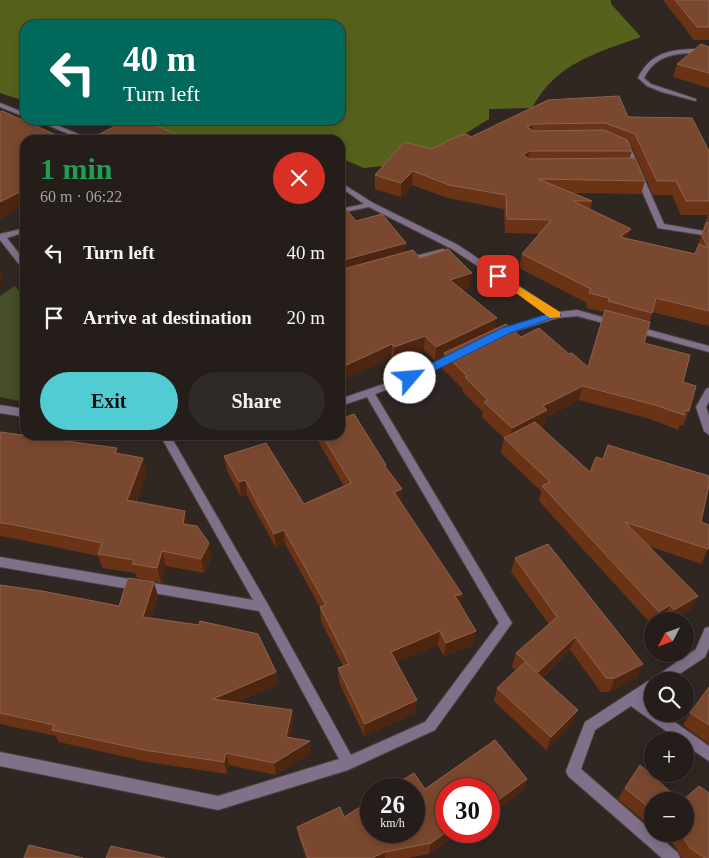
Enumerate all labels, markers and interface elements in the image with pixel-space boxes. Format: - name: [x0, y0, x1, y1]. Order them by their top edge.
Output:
- icon: left: [40, 40, 105, 105]
- text: 40 m: [123, 40, 196, 79]
- text: Turn left: [123, 81, 200, 106]
- text: 1 min: [40, 152, 113, 185]
- button: close: [273, 152, 325, 204]
- text: 60 m · 06:22: [40, 188, 122, 205]
- icon: left: [40, 239, 68, 267]
- text: Turn left: [83, 242, 155, 263]
- text: 40 m: [286, 242, 325, 263]
- pin: [477, 255, 519, 297]
- icon: arrive: [484, 262, 512, 290]
- icon: arrive: [40, 304, 68, 332]
- text: Arrive at destination: [83, 307, 252, 328]
- text: 20 m: [286, 307, 325, 328]
- position arrow: [383, 351, 435, 403]
- button: Exit: [40, 372, 178, 430]
- button: Share: [188, 372, 325, 430]
- north arrow: [644, 612, 694, 662]
- map controls: [644, 612, 694, 842]
- button: search: [644, 672, 694, 722]
- button: +: [644, 732, 694, 782]
- speed limit sign: 30: [435, 778, 500, 843]
- text: 26: [380, 791, 405, 818]
- button: −: [644, 792, 694, 842]
- text: km/h: [380, 816, 405, 830]

